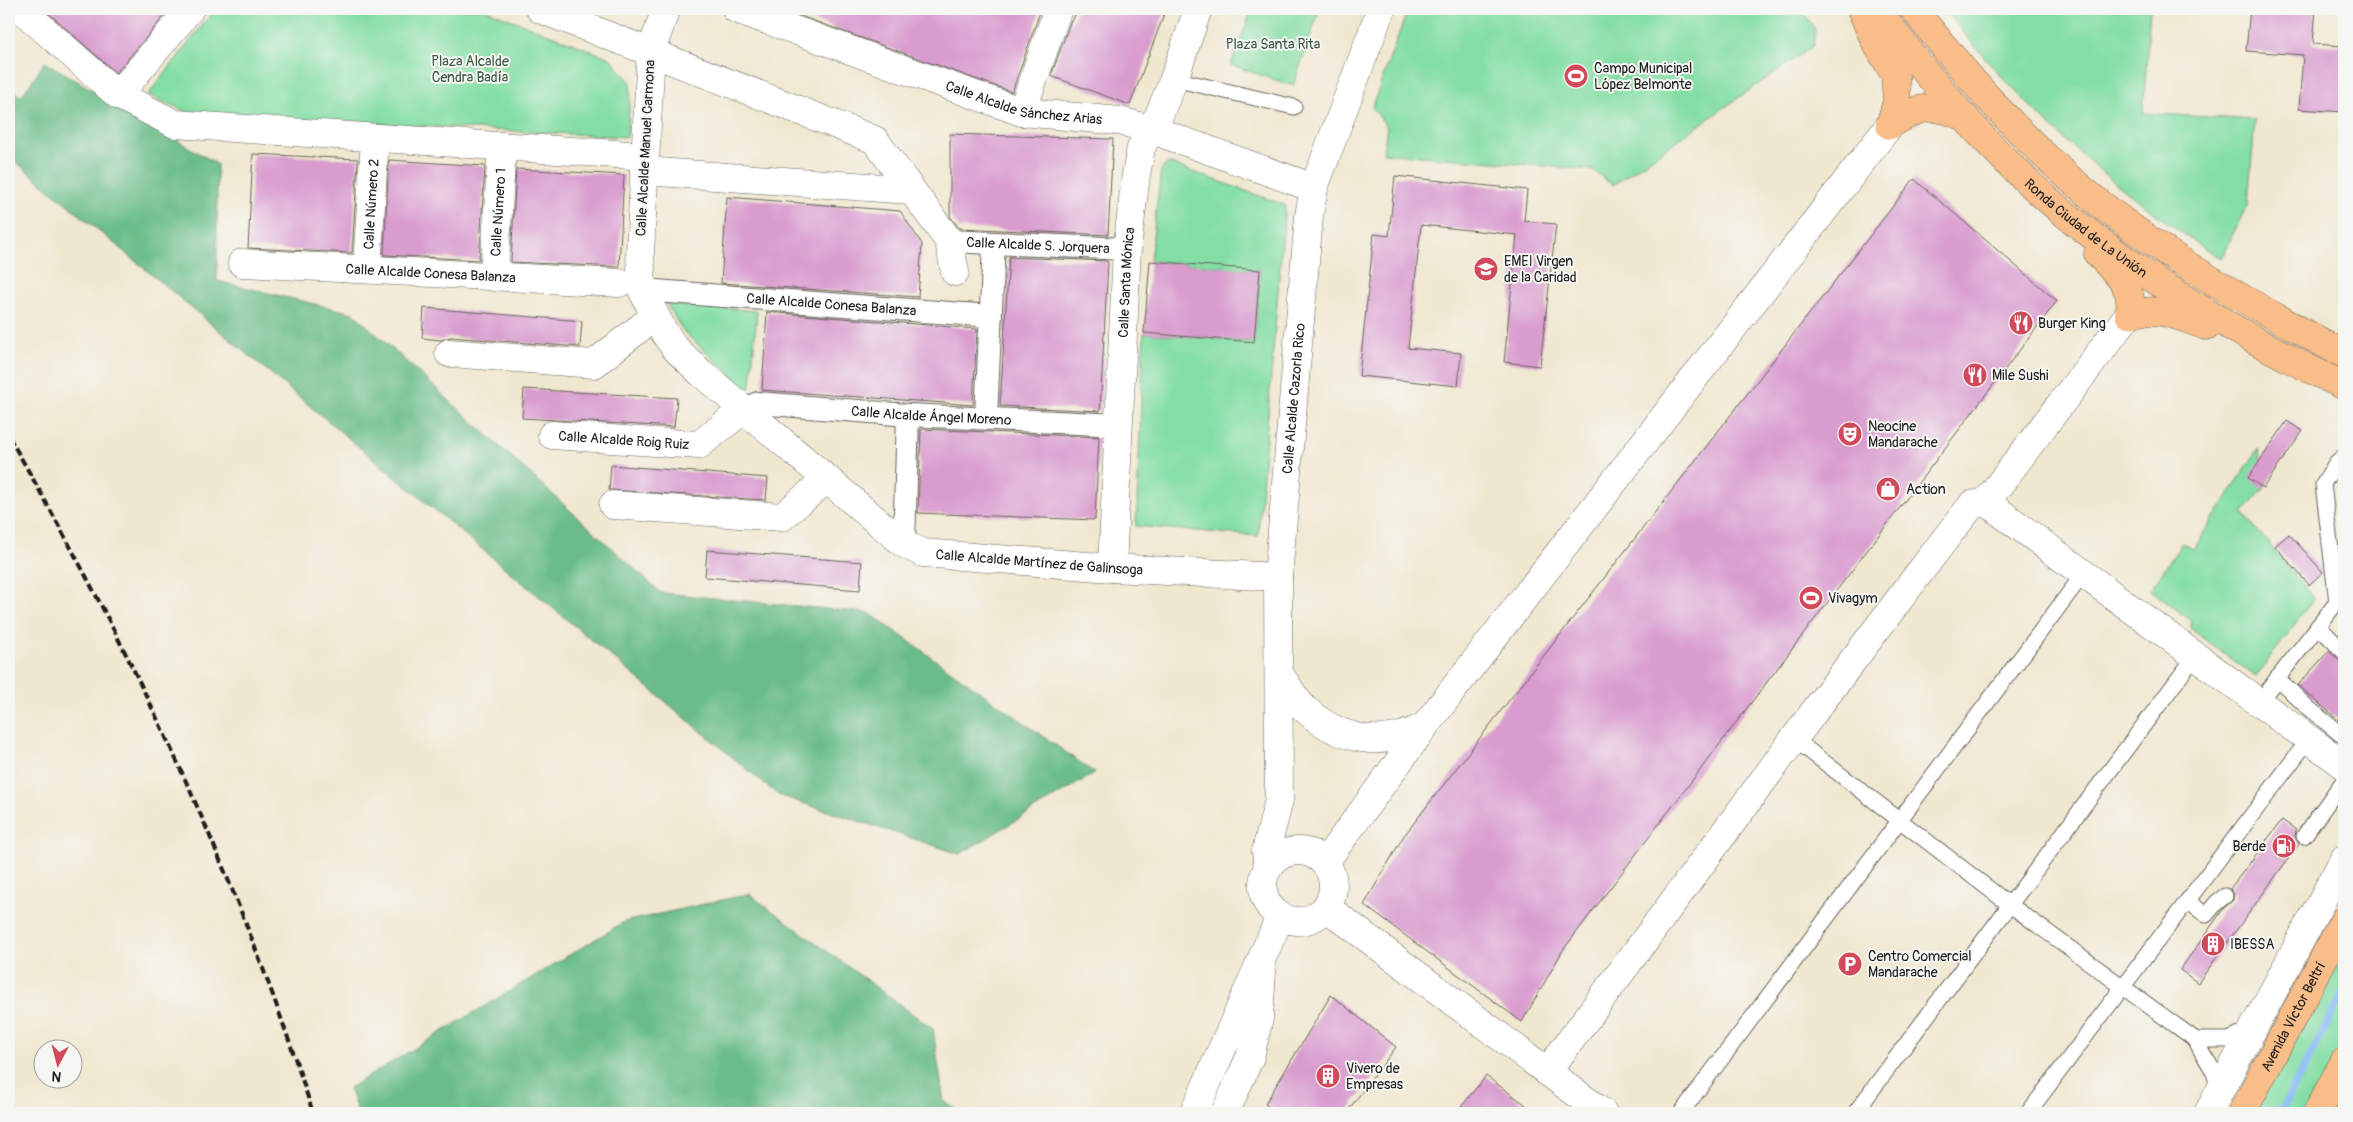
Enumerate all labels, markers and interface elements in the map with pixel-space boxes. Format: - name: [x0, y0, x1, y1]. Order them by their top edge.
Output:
- park label: Plaza Santa Rita: [1226, 36, 1320, 53]
- park label: Plaza Alcalde Cendra Badía: [431, 53, 509, 86]
- street label: Calle Alcalde Manuel Carmona: [632, 59, 659, 237]
- place label: Campo Municipal López Belmonte: [1594, 60, 1692, 93]
- sports icon: Campo Municipal López Belmonte: [1563, 63, 1589, 89]
- street label: Calle Alcalde Sánchez Arias: [943, 77, 1104, 128]
- street label: Calle Número 2: [360, 158, 383, 250]
- street label: Calle Número 1: [487, 167, 510, 257]
- street label: Ronda Ciudad de La Unión: [2021, 175, 2150, 281]
- street label: Calle Santa Mónica: [1115, 226, 1139, 338]
- street label: Calle Alcalde S. Jorquera: [966, 234, 1110, 257]
- place label: EMEI Virgen de la Caridad: [1504, 253, 1577, 286]
- school or university icon: EMEI Virgen de la Caridad: [1473, 256, 1499, 282]
- street label: Calle Alcalde Conesa Balanza: [345, 261, 516, 287]
- street label: Calle Alcalde Conesa Balanza: [746, 290, 917, 319]
- restaurant icon: Burger King: [2008, 310, 2034, 336]
- place label: Burger King: [2038, 315, 2106, 332]
- street label: Calle Alcalde Cazorla Rico: [1279, 322, 1309, 475]
- restaurant icon: Mile Sushi: [1962, 362, 1988, 388]
- place label: Mile Sushi: [1992, 367, 2049, 384]
- street label: Calle Alcalde Ángel Moreno: [850, 402, 1012, 429]
- place label: Neocine Mandarache: [1868, 418, 1938, 451]
- theatre icon: Neocine Mandarache: [1837, 421, 1863, 447]
- street label: Calle Alcalde Roig Ruiz: [558, 427, 690, 453]
- shop icon: Action: [1875, 476, 1901, 502]
- place label: Action: [1906, 481, 1946, 498]
- street label: Calle Alcalde Martínez de Galinsoga: [935, 546, 1144, 579]
- sports icon: Vivagym: [1798, 585, 1824, 611]
- place label: Vivagym: [1828, 590, 1878, 607]
- fuel station icon: Berde: [2271, 833, 2297, 859]
- place label: Berde: [2233, 838, 2266, 855]
- building icon: IBESSA: [2200, 931, 2226, 957]
- place label: IBESSA: [2230, 936, 2275, 953]
- place label: Centro Comercial Mandarache: [1868, 948, 1971, 981]
- parking icon: Centro Comercial Mandarache: [1837, 951, 1863, 977]
- street label: Avenida Víctor Beltrí: [2257, 959, 2329, 1075]
- north arrow: [32, 1040, 82, 1090]
- place label: Vivero de Empresas: [1346, 1060, 1404, 1093]
- building icon: Vivero de Empresas: [1315, 1063, 1341, 1089]
- text: N: [51, 1067, 62, 1085]

